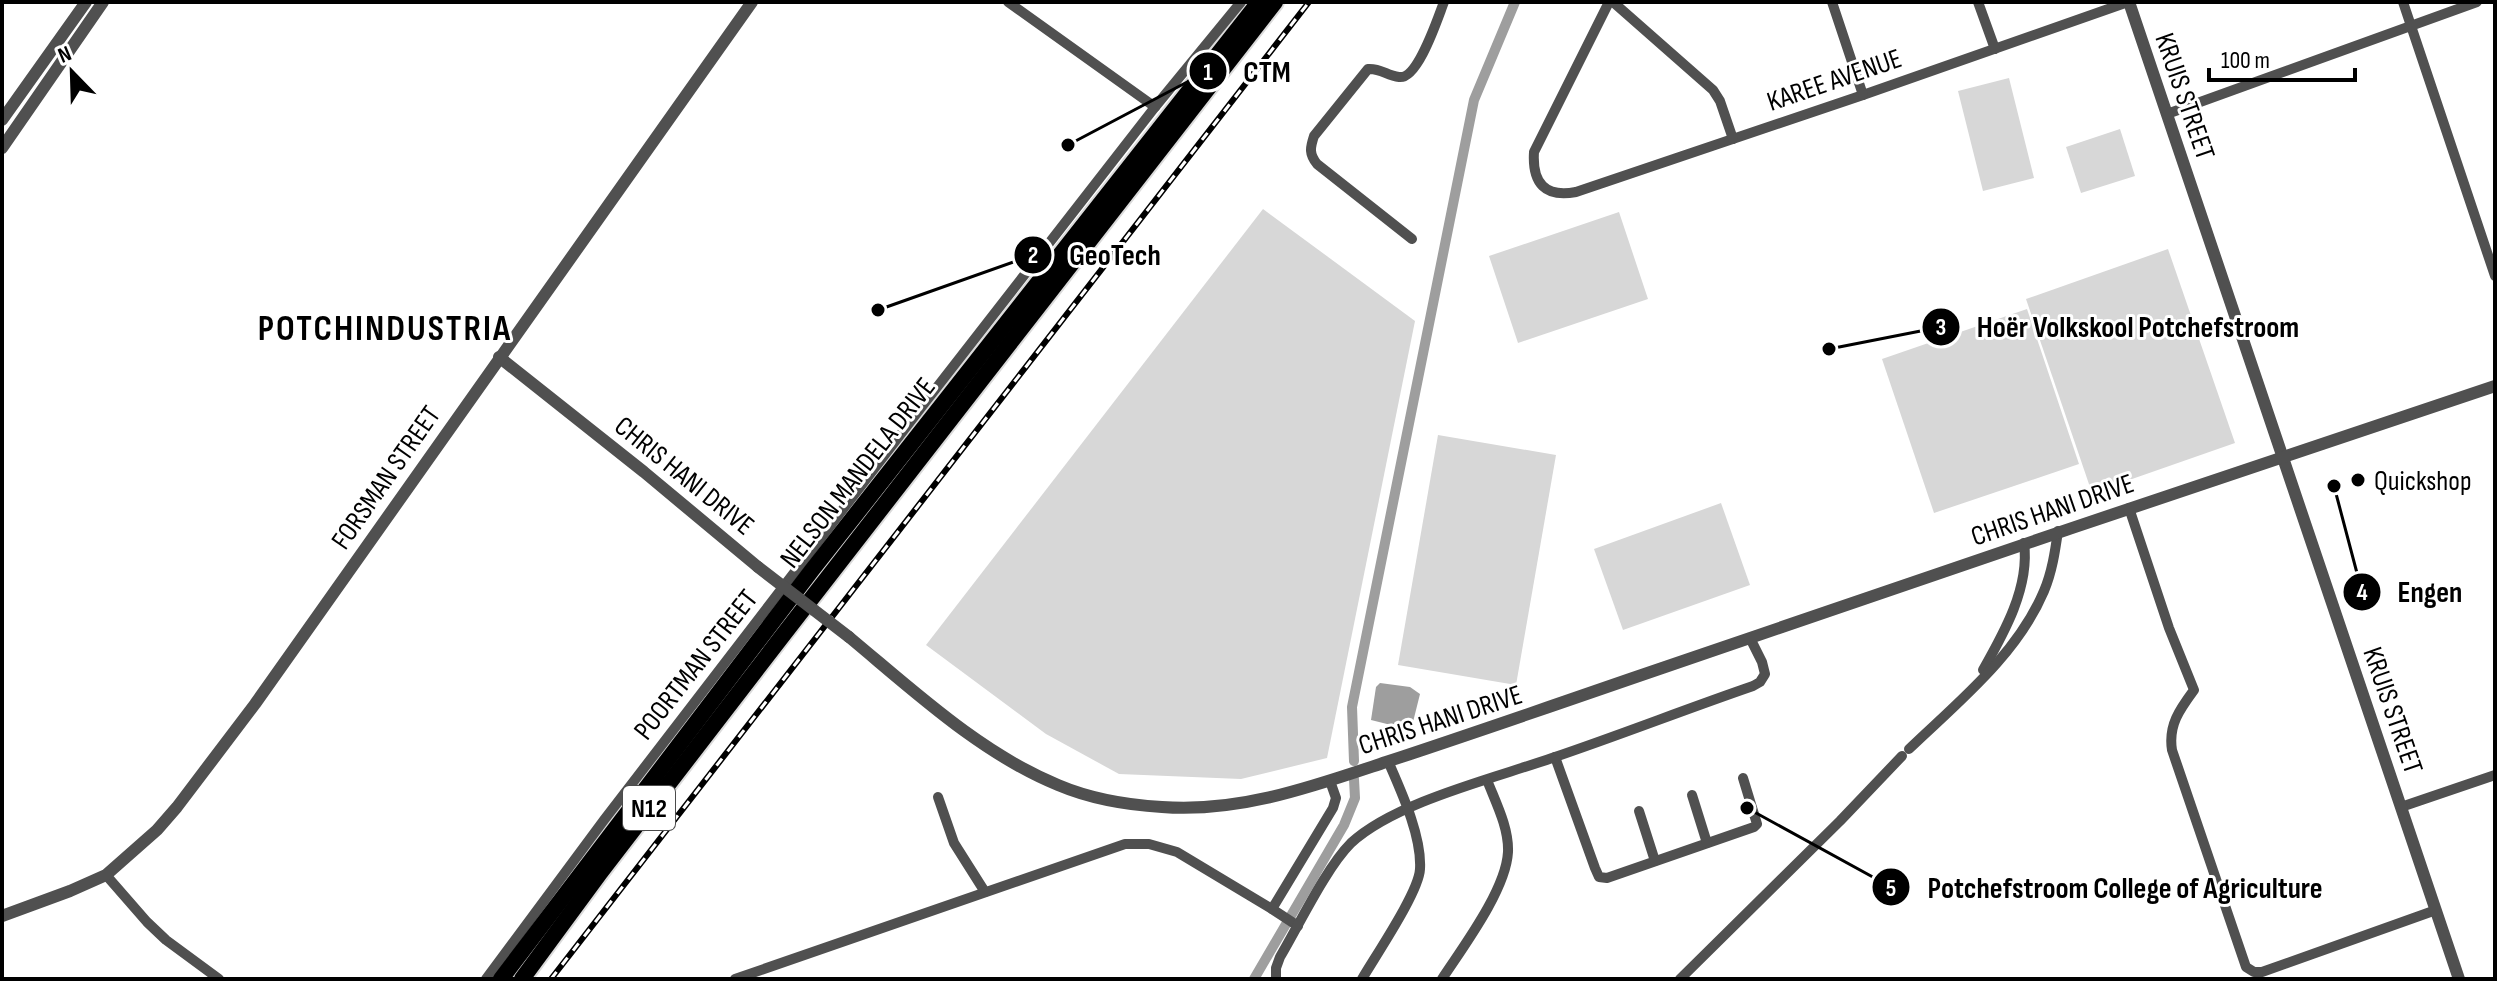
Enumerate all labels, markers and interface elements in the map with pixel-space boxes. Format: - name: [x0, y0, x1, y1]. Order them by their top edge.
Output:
- street label: KRUIS STREET: [2148, 29, 2222, 164]
- north arrow: [32, 32, 112, 112]
- scale bar: [2209, 32, 2355, 82]
- text: N: [54, 40, 75, 70]
- street label: KAREE AVENUE: [1763, 42, 1906, 119]
- callout: CTM: [1188, 44, 1307, 98]
- text: 100 m: [2221, 46, 2270, 75]
- text: CTM: [1243, 55, 1291, 91]
- text: 1: [1203, 58, 1213, 87]
- callout: GeoTech: [1013, 228, 1177, 282]
- text: GeoTech: [1069, 238, 1161, 274]
- text: 2: [1028, 241, 1038, 270]
- callout: Hoër Volkskool Potchefstroom: [1921, 300, 2316, 354]
- district label: POTCHINDUSTRIA: [258, 308, 512, 351]
- text: Hoër Volkskool Potchefstroom: [1977, 310, 2299, 346]
- text: 3: [1936, 313, 1946, 342]
- street label: NELSON MANDELA DRIVE: [774, 371, 943, 575]
- street label: FORSMAN STREET: [325, 400, 448, 556]
- street label: CHRIS HANI DRIVE: [608, 410, 760, 542]
- place label: Quickshop: [2374, 465, 2471, 498]
- street label: CHRIS HANI DRIVE: [1967, 467, 2138, 554]
- marker: Quickshop: [2349, 471, 2367, 489]
- callout: Engen: [2342, 565, 2479, 619]
- text: Engen: [2398, 575, 2462, 611]
- text: 4: [2356, 578, 2368, 607]
- street label: POORTMAN STREET: [627, 583, 765, 746]
- street label: KRUIS STREET: [2356, 643, 2430, 778]
- street label: CHRIS HANI DRIVE: [1355, 678, 1526, 762]
- road number: N12: [623, 786, 675, 830]
- callout: Potchefstroom College of Agriculture: [1871, 860, 2339, 914]
- text: Potchefstroom College of Agriculture: [1927, 871, 2323, 907]
- text: 5: [1886, 874, 1896, 903]

